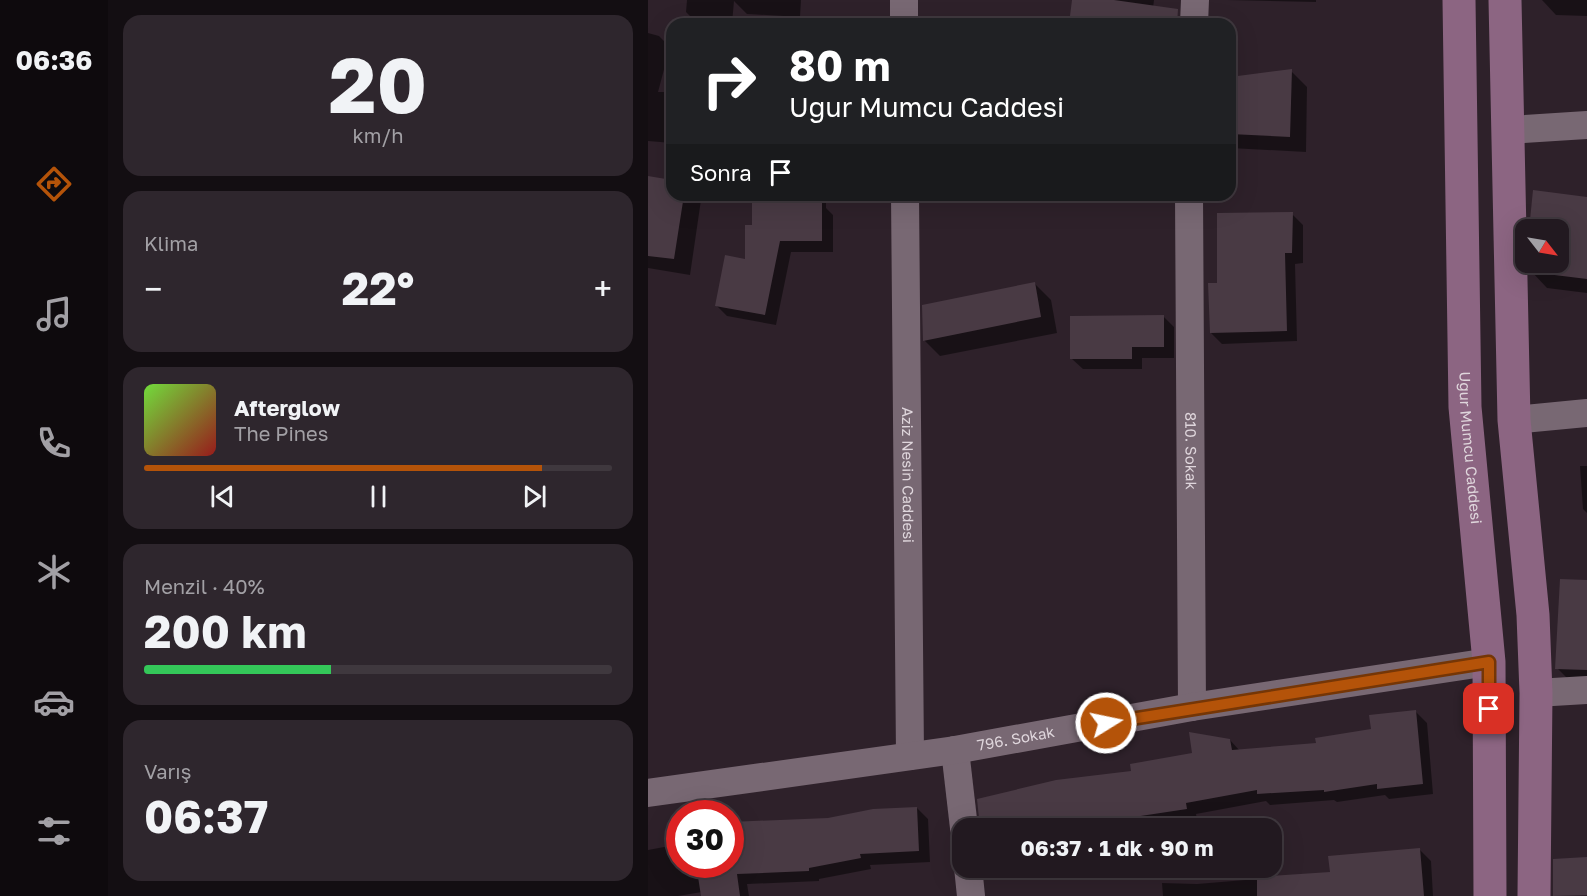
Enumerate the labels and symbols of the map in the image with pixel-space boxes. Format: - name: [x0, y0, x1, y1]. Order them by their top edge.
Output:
- north arrow: [1515, 219, 1569, 273]
- street label: Uğur Mumcu Caddesi: [1456, 371, 1486, 525]
- street label: Aziz Nesin Caddesi: [899, 407, 918, 543]
- street label: 810. Sokak: [1182, 412, 1201, 491]
- pin: [1463, 683, 1514, 734]
- position arrow: [1074, 691, 1138, 755]
- street label: 796. Sokak: [976, 722, 1056, 754]
- speed limit sign: 30: [666, 800, 744, 878]

